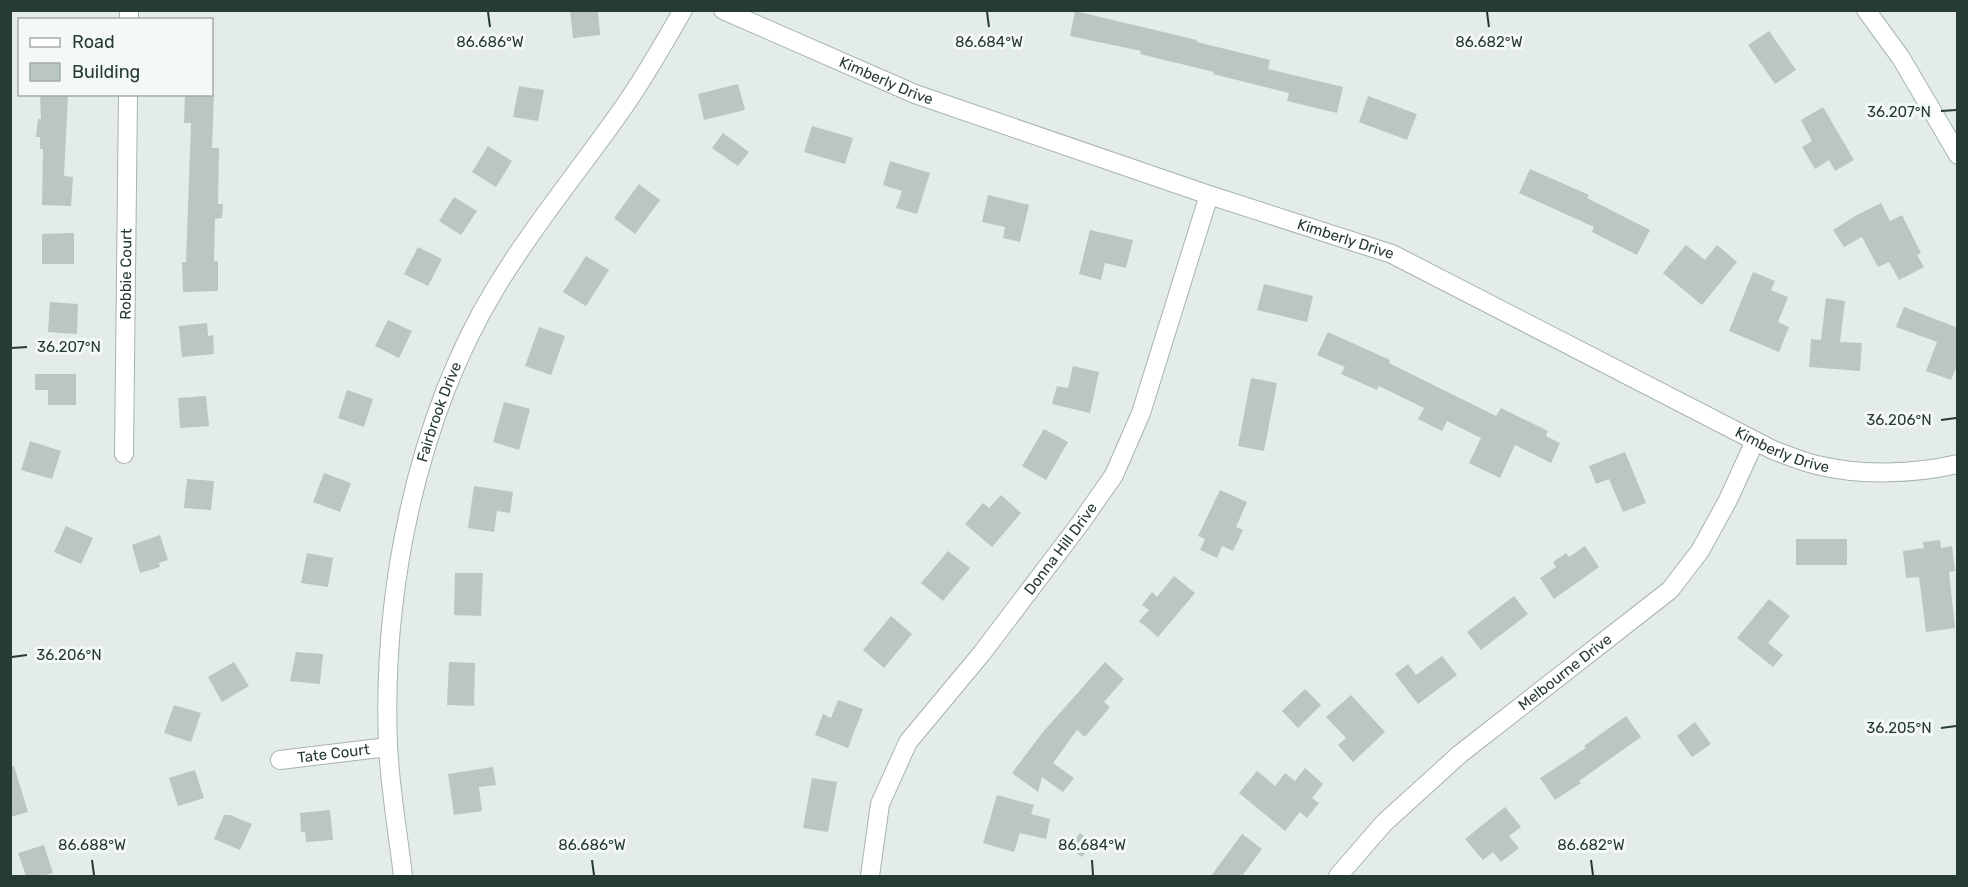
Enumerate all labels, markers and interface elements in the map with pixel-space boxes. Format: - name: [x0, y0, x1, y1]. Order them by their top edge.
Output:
- legend: [18, 18, 213, 96]
- text: Road: [72, 31, 115, 53]
- text: 86.686°W: [456, 33, 524, 51]
- text: 86.684°W: [955, 33, 1023, 51]
- text: 86.682°W: [1455, 33, 1523, 51]
- street label: Kimberly Drive: [836, 53, 936, 109]
- text: Building: [72, 61, 140, 83]
- text: 36.207°N: [1867, 103, 1931, 121]
- street label: Kimberly Drive: [1295, 215, 1396, 263]
- street label: Robbie Court: [116, 228, 136, 320]
- text: 36.207°N: [37, 338, 101, 356]
- street label: Fairbrook Drive: [413, 359, 465, 464]
- text: 36.206°N: [1866, 411, 1932, 429]
- street label: Kimberly Drive: [1732, 423, 1831, 477]
- street label: Donna Hill Drive: [1020, 499, 1101, 598]
- street label: Melbourne Drive: [1515, 630, 1615, 714]
- text: 36.206°N: [36, 646, 102, 664]
- text: 36.205°N: [1866, 719, 1932, 737]
- street label: Tate Court: [296, 740, 371, 767]
- text: 86.688°W: [58, 836, 126, 854]
- text: 86.686°W: [558, 836, 626, 854]
- text: 86.684°W: [1058, 836, 1126, 854]
- text: 86.682°W: [1557, 836, 1625, 854]

